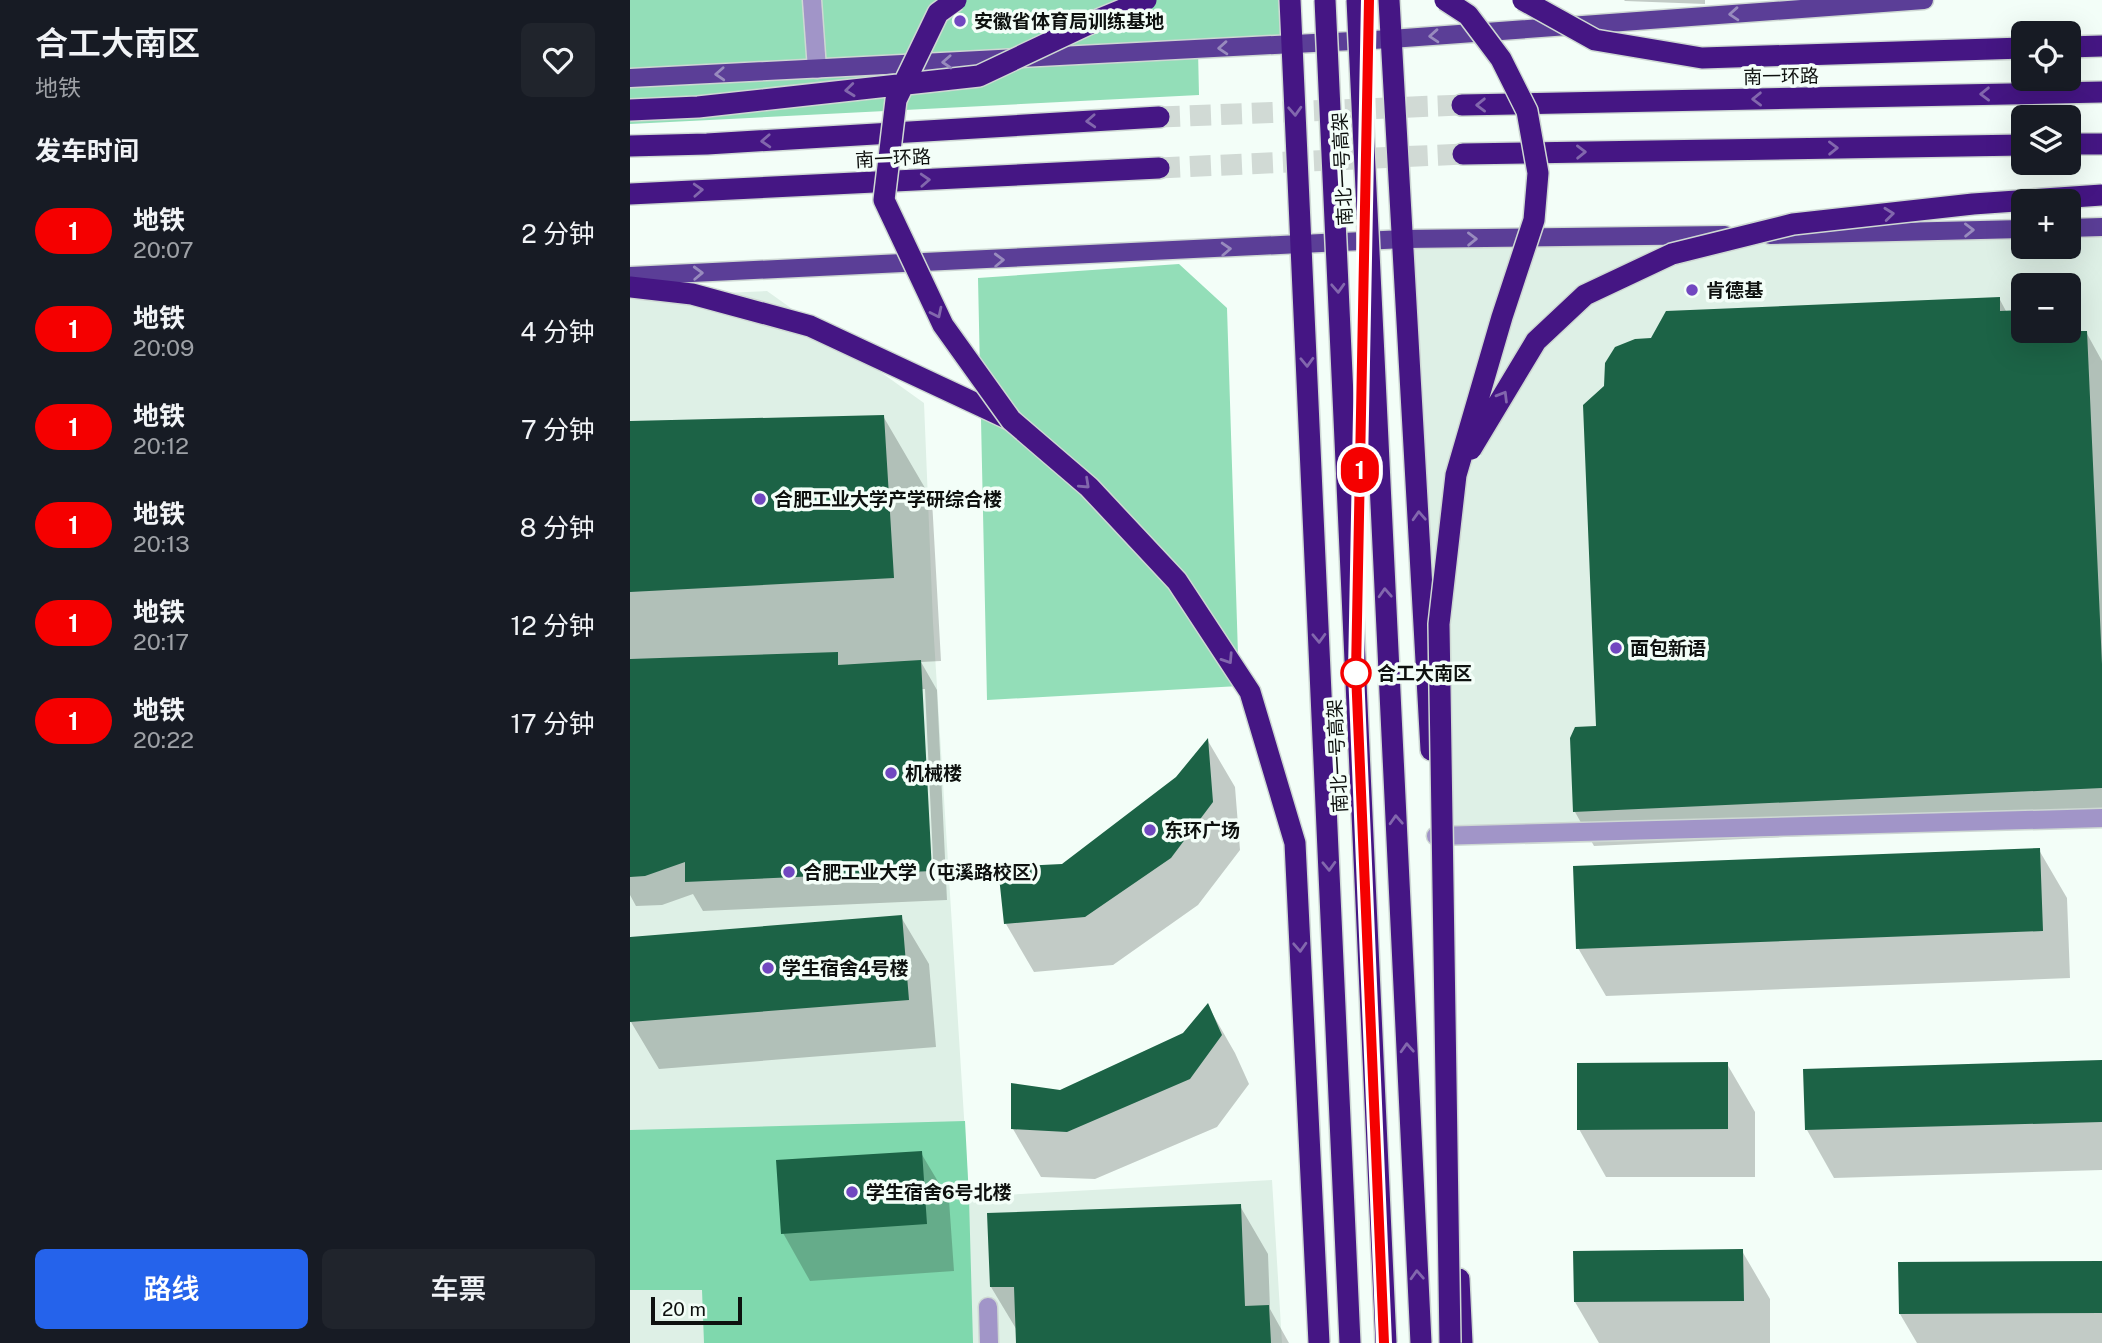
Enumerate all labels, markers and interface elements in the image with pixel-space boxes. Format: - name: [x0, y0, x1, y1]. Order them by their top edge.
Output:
- one-way arrow: [1728, 6, 1739, 21]
- place label: 安徽省体育局训练基地: [974, 10, 1164, 32]
- marker: 安徽省体育局训练基地: [952, 13, 968, 29]
- map controls: [2011, 21, 2081, 343]
- button: locate: [2011, 21, 2081, 91]
- button: heart: [521, 23, 595, 97]
- text: 合工大南区: [35, 24, 200, 62]
- one-way arrow: [1428, 28, 1439, 43]
- one-way arrow: [1218, 40, 1229, 55]
- one-way arrow: [941, 54, 952, 69]
- street label: 南一环路: [1743, 64, 1819, 88]
- one-way arrow: [714, 66, 725, 81]
- text: 地铁: [35, 74, 81, 101]
- one-way arrow: [844, 83, 856, 98]
- one-way arrow: [1979, 87, 1990, 102]
- one-way arrow: [1752, 91, 1762, 107]
- one-way arrow: [1475, 97, 1486, 113]
- one-way arrow: [1287, 105, 1302, 116]
- button: layers: [2011, 105, 2081, 175]
- street label: 南北一号高架: [1328, 111, 1356, 227]
- one-way arrow: [1085, 114, 1096, 129]
- one-way arrow: [760, 133, 771, 148]
- text: 发车时间: [35, 135, 139, 166]
- one-way arrow: [1828, 140, 1838, 156]
- street label: 南一环路: [854, 145, 932, 171]
- one-way arrow: [1575, 145, 1586, 160]
- one-way arrow: [920, 172, 931, 187]
- one-way arrow: [693, 183, 704, 198]
- button: +: [2011, 189, 2081, 259]
- text: 地铁: [133, 204, 185, 235]
- one-way arrow: [1883, 206, 1894, 221]
- text: 1: [68, 217, 79, 245]
- text: 2 分钟: [521, 218, 595, 249]
- one-way arrow: [1964, 223, 1975, 238]
- one-way arrow: [1467, 231, 1478, 246]
- text: 20:07: [133, 236, 193, 263]
- one-way arrow: [1221, 241, 1232, 256]
- one-way arrow: [994, 252, 1005, 267]
- one-way arrow: [693, 265, 704, 280]
- button: −: [2011, 273, 2081, 343]
- place label: 肯德基: [1706, 279, 1764, 301]
- marker: 肯德基: [1684, 282, 1700, 298]
- one-way arrow: [1331, 283, 1346, 294]
- text: 地铁: [133, 302, 185, 333]
- one-way arrow: [929, 306, 943, 318]
- text: 1: [68, 315, 79, 343]
- text: 4 分钟: [520, 316, 595, 347]
- text: 20:09: [133, 334, 194, 361]
- one-way arrow: [1300, 357, 1315, 368]
- one-way arrow: [1495, 390, 1508, 403]
- text: 地铁: [133, 400, 185, 431]
- text: 1: [68, 413, 79, 441]
- text: 7 分钟: [521, 414, 595, 445]
- text: 20:12: [133, 432, 189, 459]
- line badge: 1: [1337, 447, 1383, 493]
- text: 1: [1355, 456, 1365, 484]
- one-way arrow: [1077, 476, 1090, 488]
- place label: 合肥工业大学产学研综合楼: [774, 488, 1002, 510]
- marker: 合肥工业大学产学研综合楼: [752, 491, 768, 507]
- text: 地铁: [133, 498, 185, 529]
- text: 1: [68, 511, 79, 539]
- one-way arrow: [1411, 511, 1426, 522]
- text: 8 分钟: [520, 512, 595, 543]
- text: 20:13: [133, 530, 190, 557]
- one-way arrow: [1378, 587, 1393, 598]
- text: 地铁: [133, 596, 185, 627]
- text: 1: [68, 609, 79, 637]
- text: 12 分钟: [511, 610, 595, 641]
- text: 20:17: [133, 628, 189, 655]
- one-way arrow: [1312, 633, 1327, 644]
- place label: 面包新语: [1630, 637, 1706, 659]
- marker: 面包新语: [1608, 640, 1624, 656]
- one-way arrow: [1220, 651, 1233, 664]
- marker: 合工大南区: [1341, 658, 1371, 688]
- place label: 合工大南区: [1377, 662, 1472, 684]
- text: 地铁: [133, 694, 185, 725]
- street label: 南北一号高架: [1323, 698, 1351, 814]
- text: 1: [68, 707, 79, 735]
- text: 17 分钟: [510, 708, 595, 739]
- text: 20:22: [133, 726, 194, 753]
- place label: 机械楼: [905, 762, 962, 784]
- marker: 机械楼: [883, 765, 899, 781]
- one-way arrow: [1389, 815, 1404, 826]
- place label: 东环广场: [1164, 819, 1240, 841]
- marker: 东环广场: [1142, 822, 1158, 838]
- place label: 合肥工业大学（屯溪路校区）: [803, 861, 1050, 883]
- one-way arrow: [1322, 861, 1337, 872]
- marker: 合肥工业大学（屯溪路校区）: [781, 864, 797, 880]
- one-way arrow: [1293, 941, 1308, 952]
- place label: 学生宿舍4号楼: [782, 957, 908, 979]
- marker: 学生宿舍4号楼: [760, 960, 776, 976]
- one-way arrow: [1399, 1042, 1414, 1053]
- place label: 学生宿舍6号北楼: [866, 1181, 1012, 1203]
- marker: 学生宿舍6号北楼: [844, 1184, 860, 1200]
- button: 路线: [35, 1249, 308, 1329]
- button: 车票: [322, 1249, 595, 1329]
- one-way arrow: [1410, 1269, 1425, 1280]
- scale bar: [651, 1294, 742, 1326]
- text: 20 m: [662, 1298, 706, 1320]

